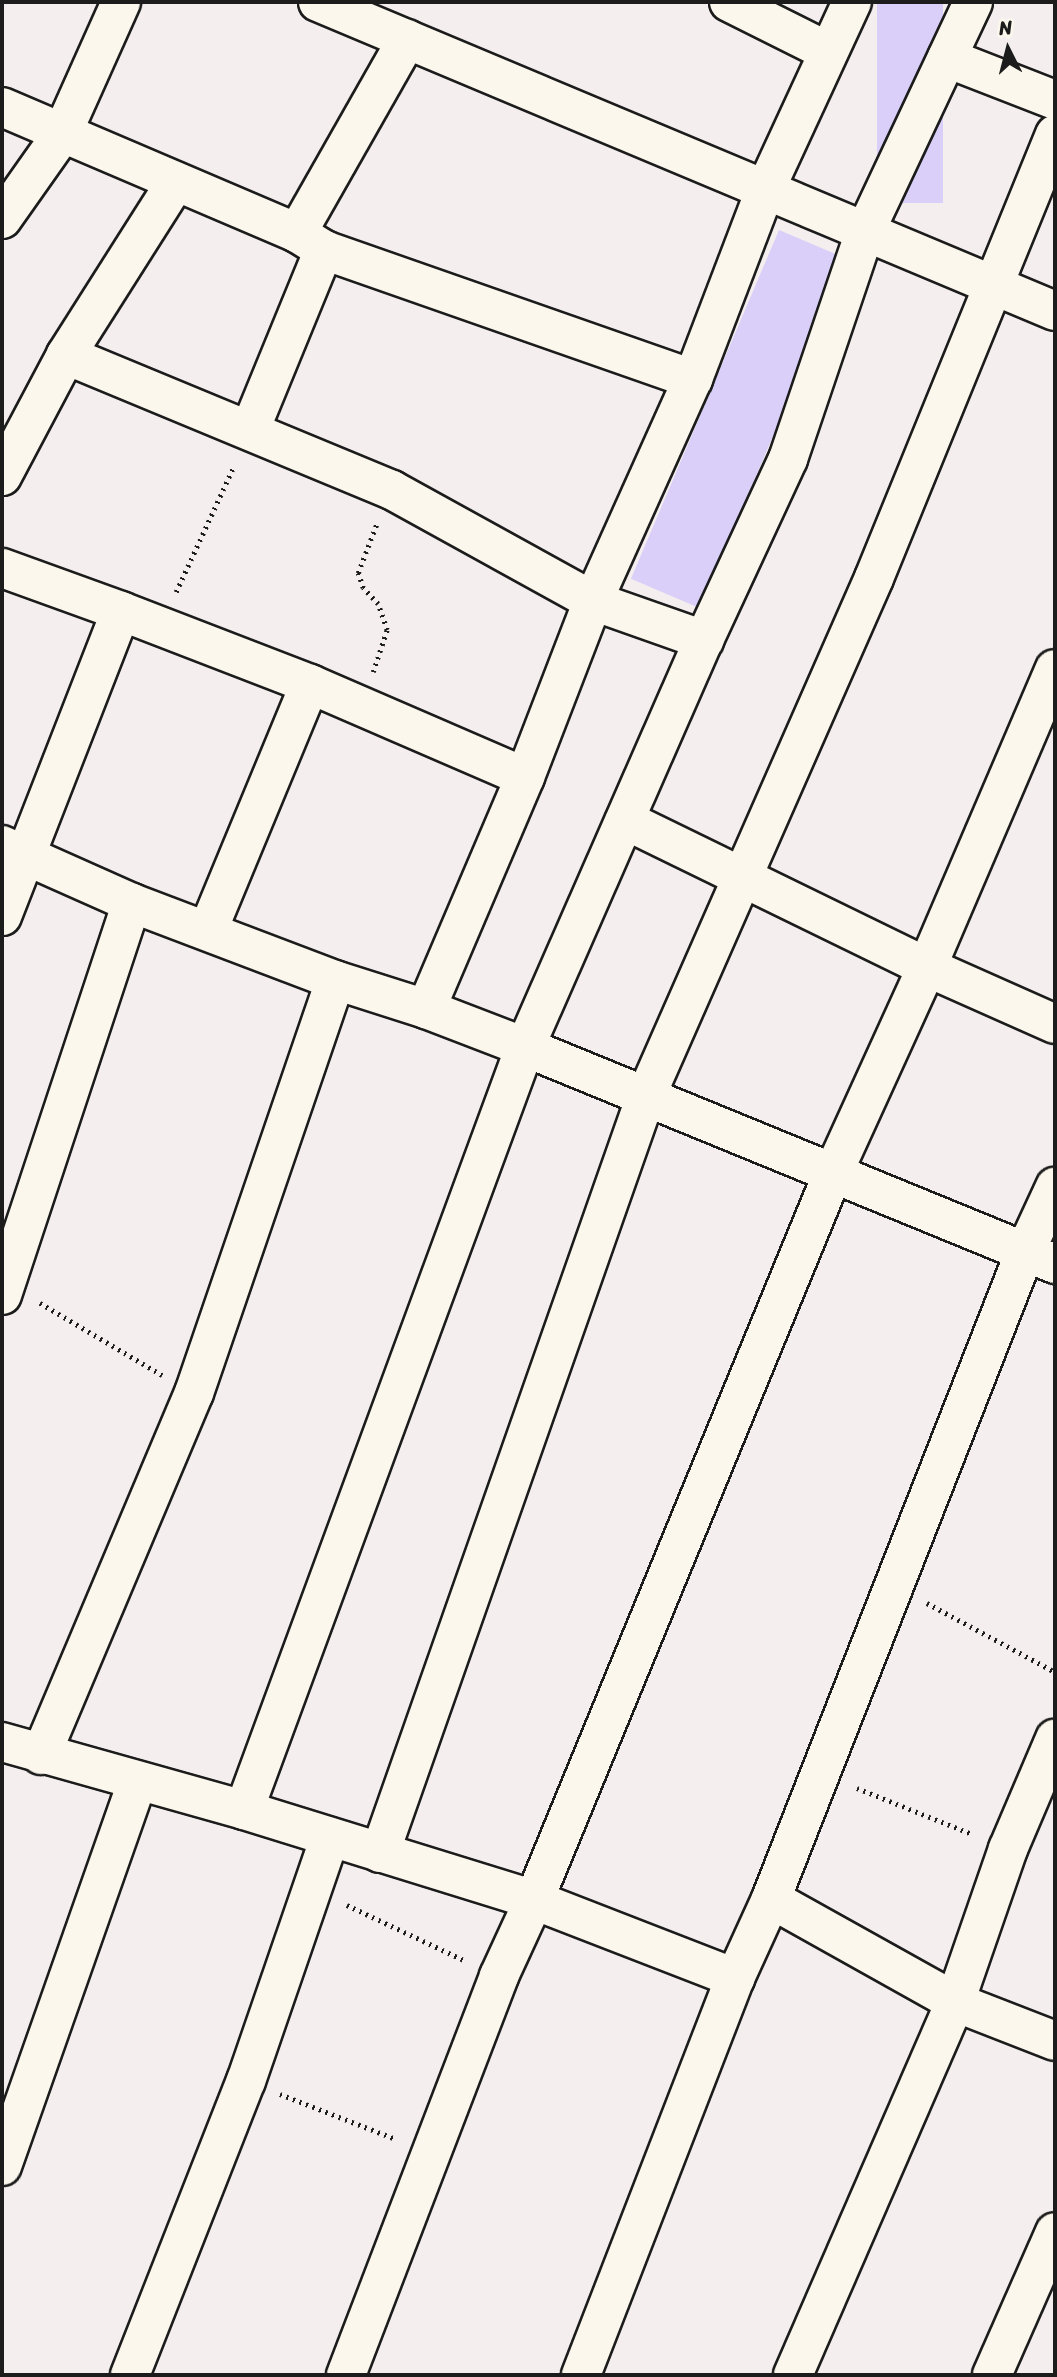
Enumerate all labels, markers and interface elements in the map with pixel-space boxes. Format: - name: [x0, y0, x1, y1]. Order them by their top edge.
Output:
- text: N: [997, 11, 1014, 45]
- north arrow: [973, 14, 1043, 84]

